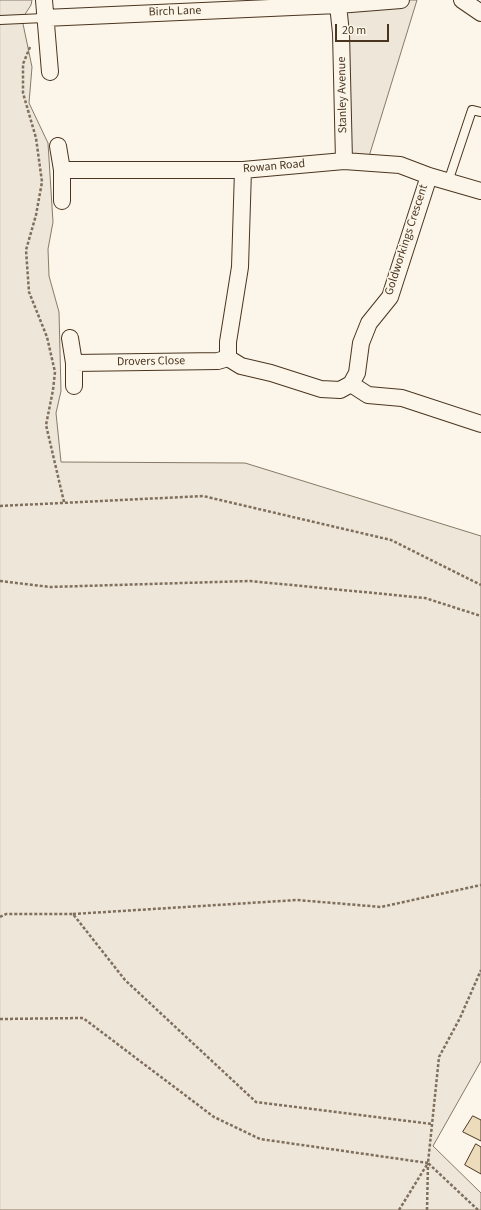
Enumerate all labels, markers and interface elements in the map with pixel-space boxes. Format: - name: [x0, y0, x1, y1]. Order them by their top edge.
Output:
- street label: Birch Lane: [148, 4, 202, 20]
- scale bar: [337, 16, 391, 42]
- text: 20 m: [342, 22, 366, 39]
- street label: Stanley Avenue: [335, 57, 351, 133]
- street label: Rowan Road: [242, 157, 306, 177]
- street label: Goldworkings Crescent: [382, 183, 432, 297]
- street label: Drovers Close: [117, 354, 185, 370]

